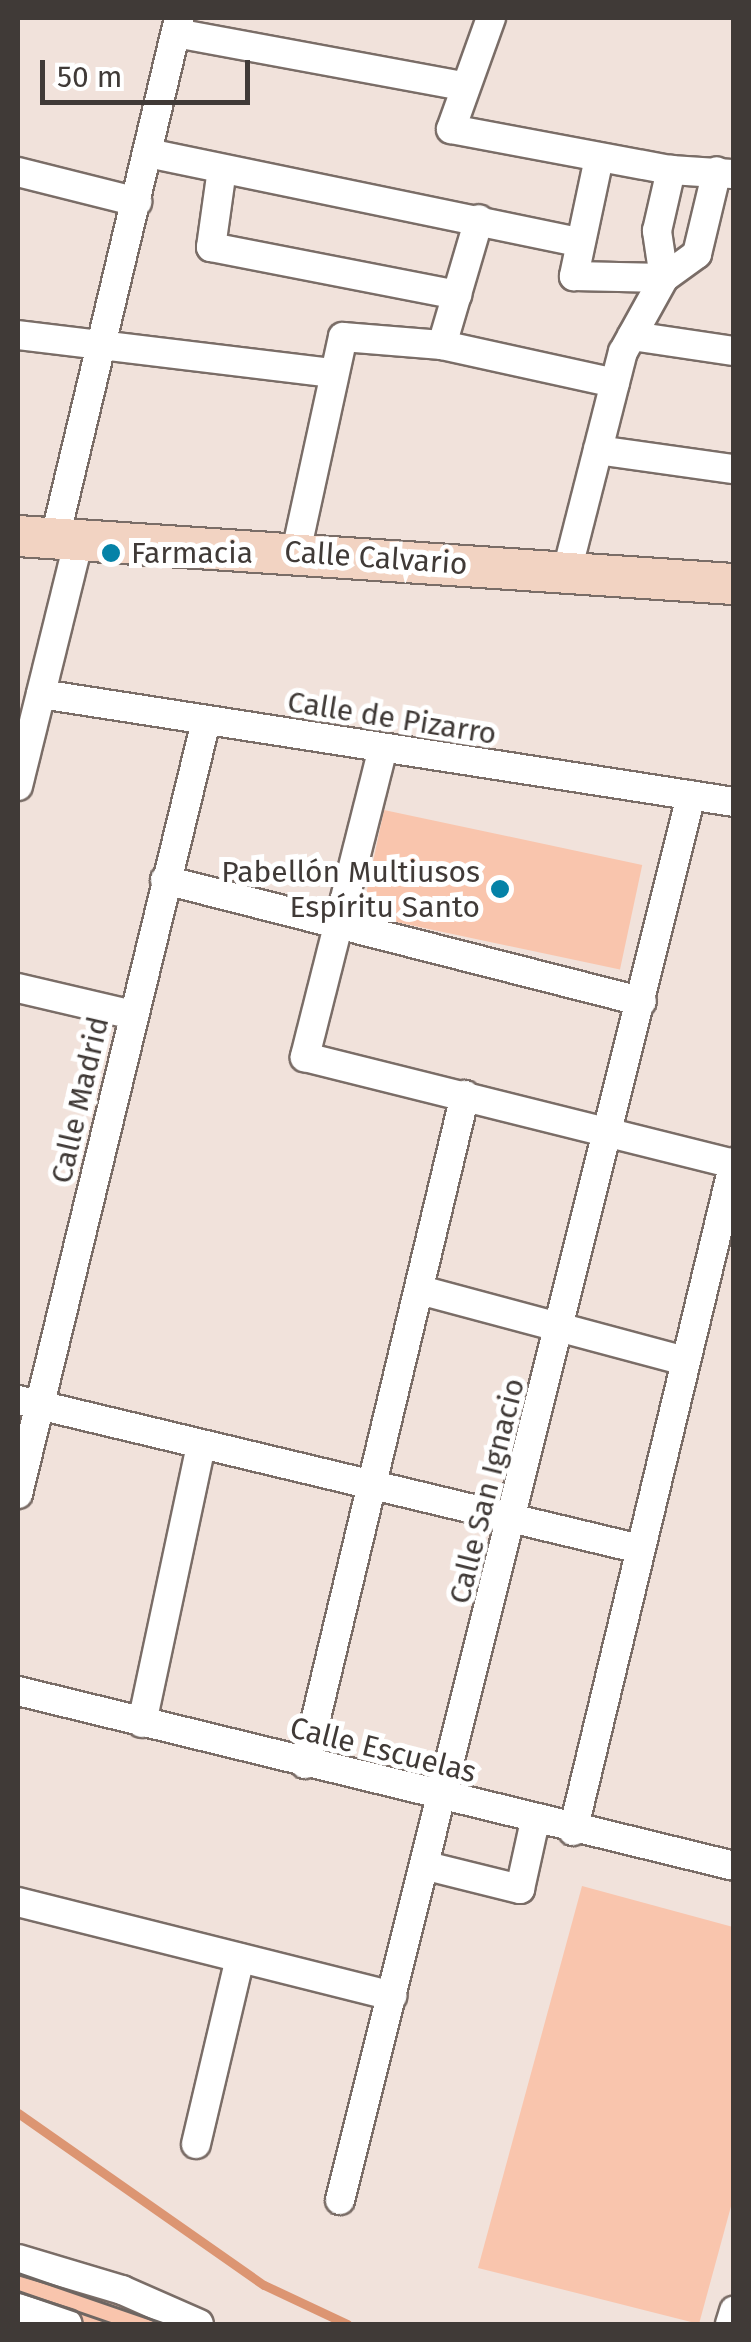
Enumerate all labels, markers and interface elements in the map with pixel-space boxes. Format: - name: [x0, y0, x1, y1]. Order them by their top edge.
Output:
- scale bar: [45, 40, 255, 102]
- text: 50 m: [57, 59, 122, 95]
- street label: Calle Calvario: [283, 534, 469, 582]
- place label: Farmacia: [131, 535, 253, 571]
- marker: Farmacia: [100, 542, 122, 564]
- street label: Calle de Pizarro: [285, 684, 499, 752]
- place label: Pabellón Multiusos Espíritu Santo: [221, 854, 480, 924]
- marker: Pabellón Multiusos Espíritu Santo: [489, 878, 511, 900]
- street label: Calle Madrid: [43, 1013, 117, 1187]
- street label: Calle San Ignacio: [442, 1375, 532, 1607]
- street label: Calle Escuelas: [286, 1709, 480, 1791]

